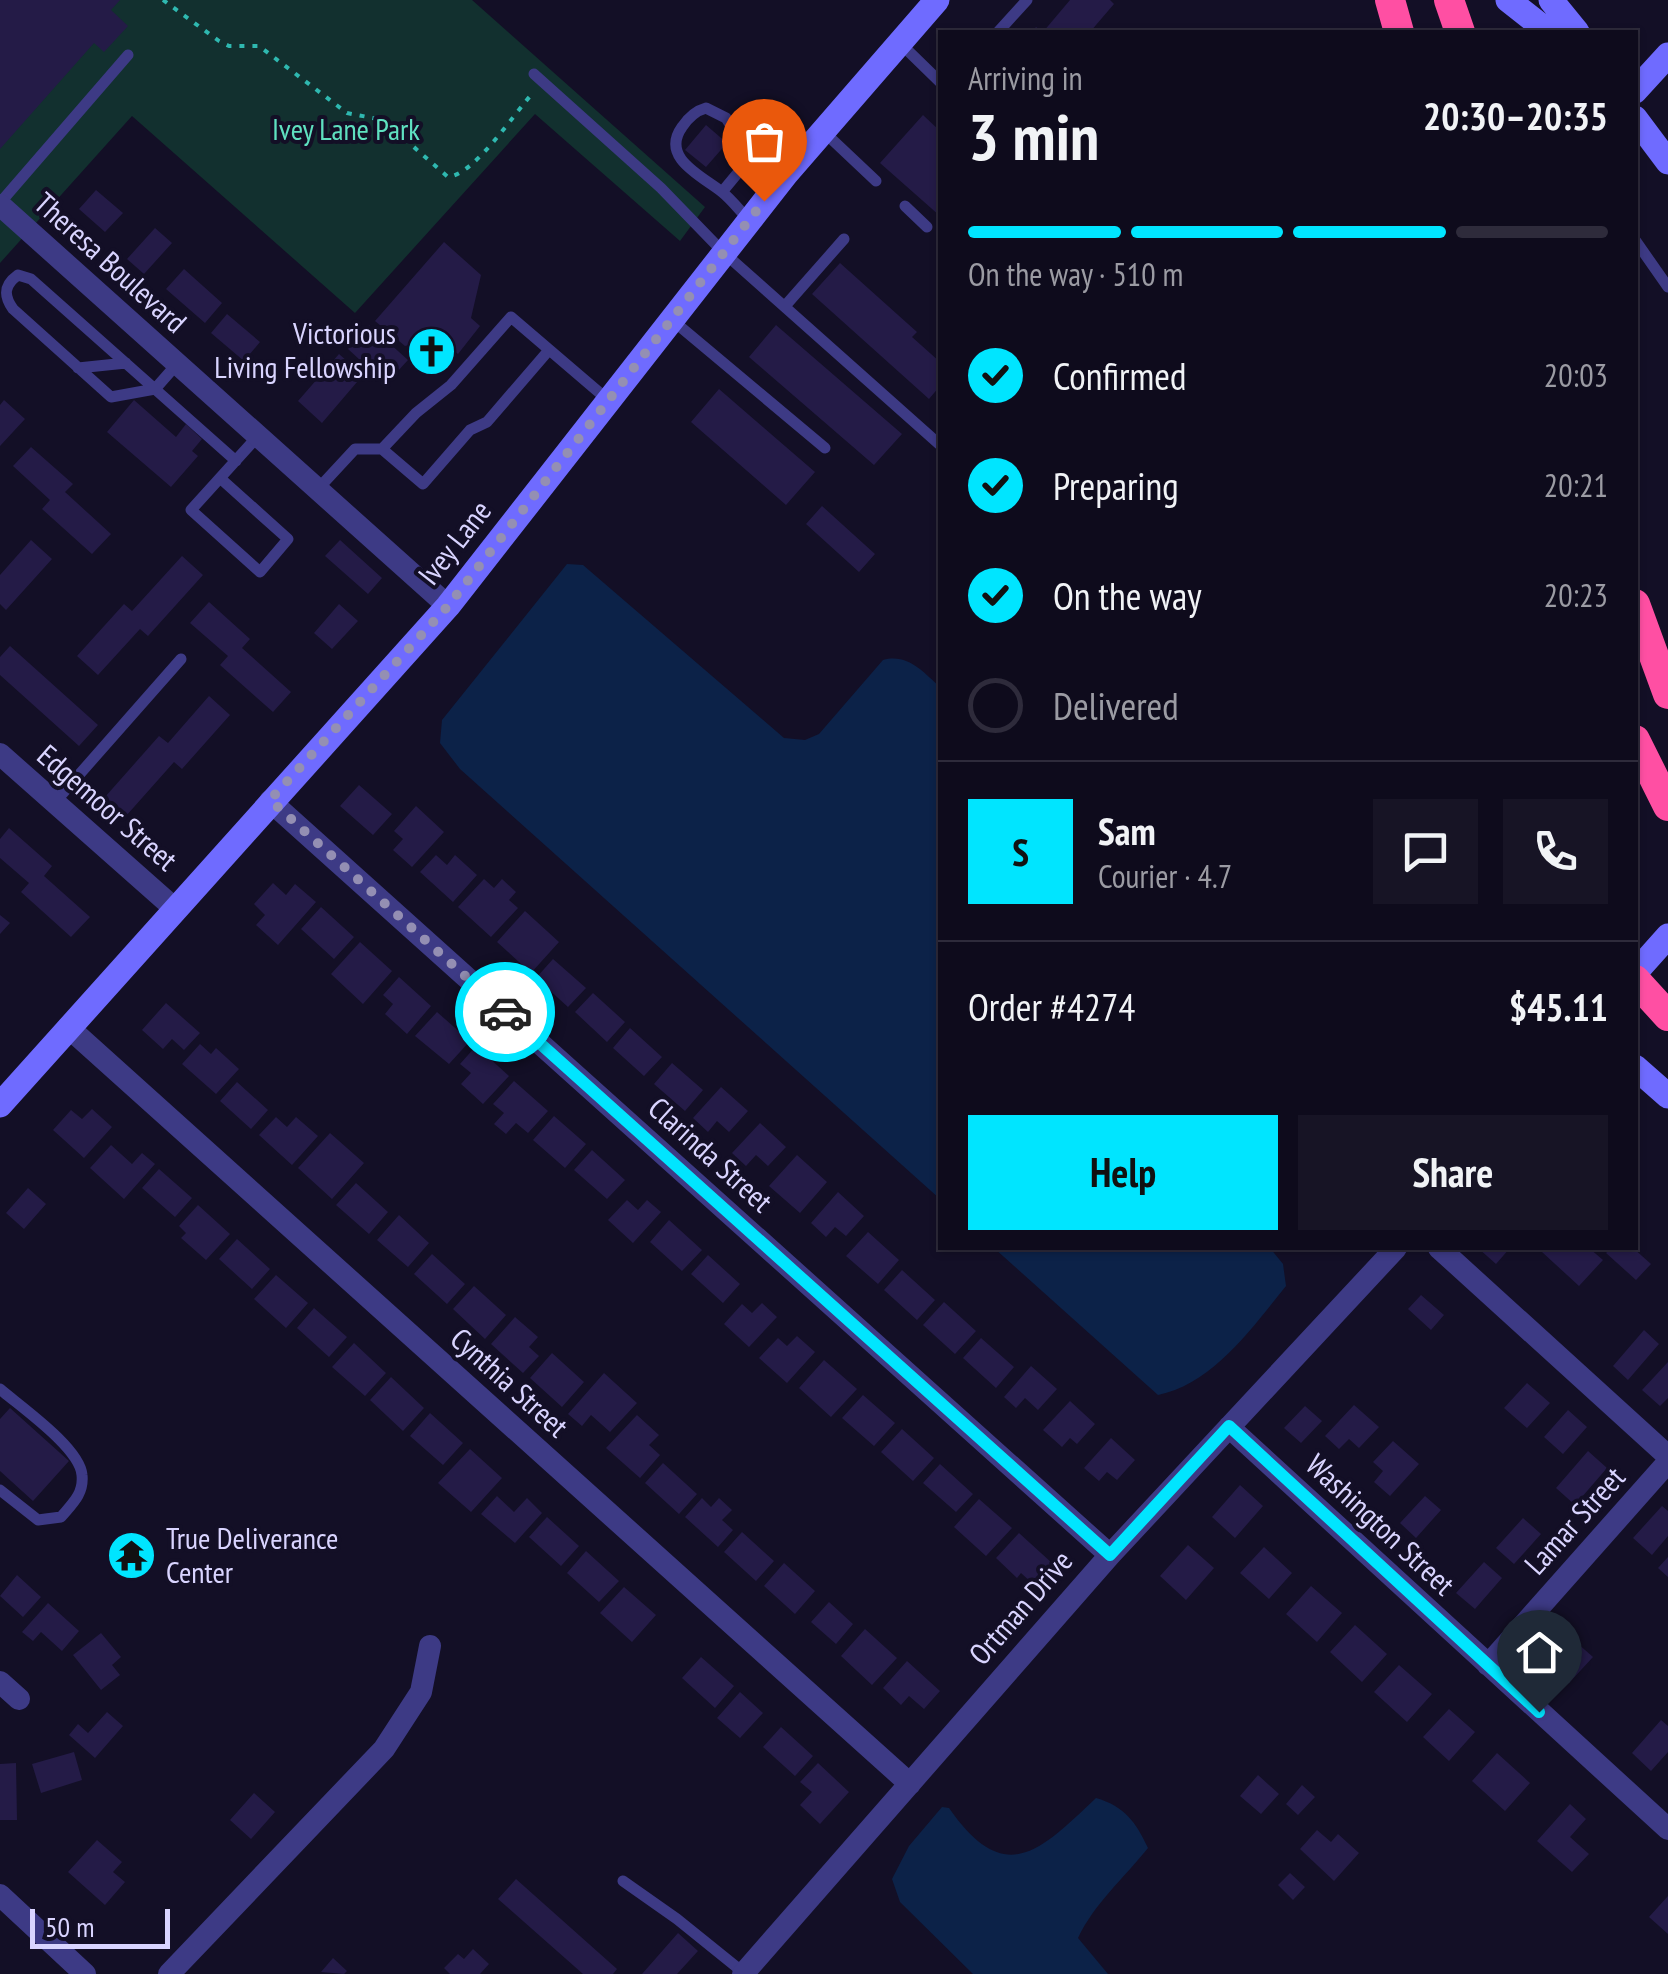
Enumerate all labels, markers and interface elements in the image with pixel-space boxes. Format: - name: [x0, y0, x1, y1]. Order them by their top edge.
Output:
- text: Arriving in: [968, 57, 1083, 99]
- text: 20:30–20:35: [1423, 91, 1608, 140]
- text: 3 min: [968, 94, 1099, 178]
- pin: [722, 99, 807, 202]
- park label: Ivey Lane Park: [272, 109, 420, 148]
- icon: bag: [737, 114, 792, 169]
- street label: Theresa Boulevard: [27, 183, 195, 341]
- text: On the way · 510 m: [968, 253, 1183, 295]
- place label: Victorious Living Fellowship: [214, 313, 396, 386]
- church icon: Victorious Living Fellowship: [405, 325, 457, 377]
- icon: check: [968, 348, 1023, 403]
- text: Confirmed: [1053, 351, 1186, 400]
- text: 20:03: [1544, 354, 1608, 396]
- icon: check: [968, 458, 1023, 513]
- text: Preparing: [1053, 461, 1179, 510]
- text: 20:21: [1544, 464, 1608, 506]
- street label: Ivey Lane: [409, 492, 499, 592]
- icon: check: [968, 568, 1023, 623]
- text: On the way: [1053, 571, 1201, 620]
- text: 20:23: [1544, 574, 1608, 616]
- text: Delivered: [1053, 681, 1179, 730]
- street label: Edgemoor Street: [30, 735, 187, 879]
- button: chat: [1373, 799, 1478, 904]
- button: phone: [1503, 799, 1608, 904]
- text: Sam: [1098, 806, 1156, 855]
- text: S: [1012, 827, 1029, 876]
- text: Courier · 4.7: [1098, 855, 1232, 897]
- courier: [455, 962, 555, 1062]
- text: Order #4274: [968, 982, 1135, 1031]
- text: $45.11: [1509, 982, 1608, 1031]
- icon: car: [478, 985, 533, 1040]
- street label: Clarinda Street: [641, 1088, 782, 1220]
- button: Help: [968, 1115, 1278, 1230]
- button: Share: [1298, 1115, 1608, 1230]
- street label: Cynthia Street: [443, 1319, 578, 1446]
- street label: Washington Street: [1298, 1445, 1464, 1603]
- street label: Lamar Street: [1515, 1457, 1633, 1582]
- place label: True Deliverance Center: [166, 1518, 338, 1591]
- temple icon: True Deliverance Center: [105, 1530, 157, 1582]
- street label: Ortman Drive: [959, 1542, 1080, 1672]
- pin: [1497, 1610, 1582, 1713]
- icon: home: [1512, 1625, 1567, 1680]
- scale bar: [30, 1904, 170, 1948]
- text: 50 m: [45, 1908, 94, 1945]

